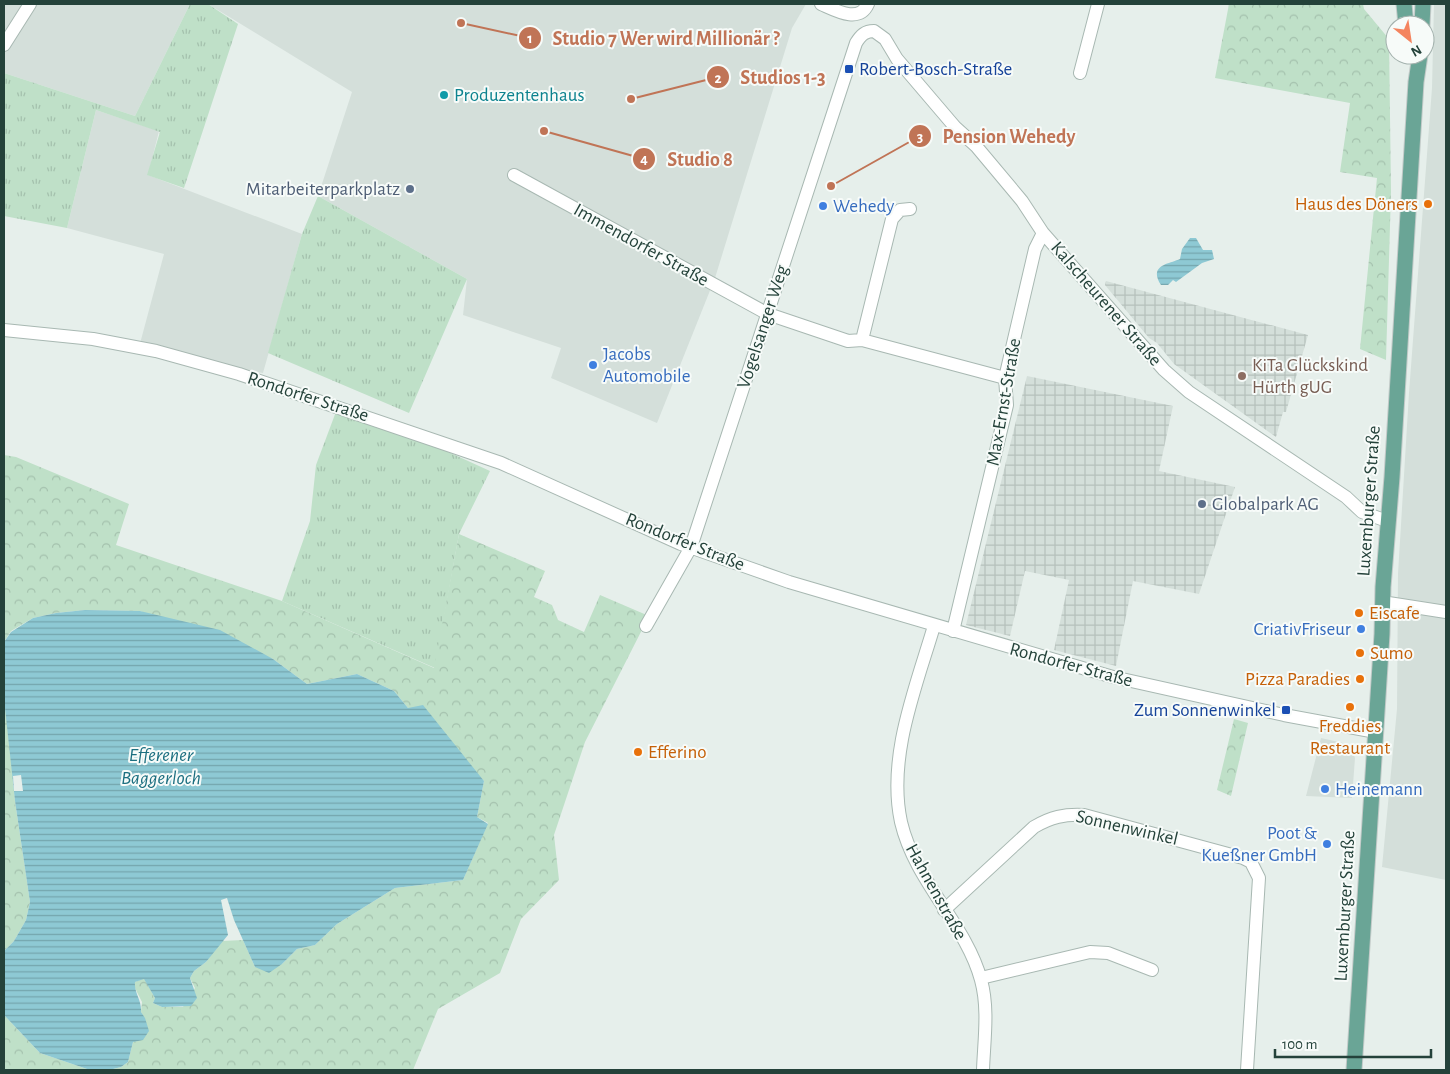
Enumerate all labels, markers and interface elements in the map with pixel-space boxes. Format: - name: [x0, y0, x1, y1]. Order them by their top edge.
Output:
- north arrow: [1385, 15, 1435, 65]
- callout: Studio 7 Wer wird Millionär ?: [517, 20, 789, 55]
- text: Studio 7 Wer wird Millionär ?: [552, 29, 781, 49]
- text: 1: [527, 31, 533, 46]
- text: N: [1408, 42, 1424, 59]
- callout: Studios 1-3: [706, 60, 836, 95]
- place label: Robert-Bosch-Straße: [859, 60, 1012, 79]
- marker: Robert-Bosch-Straße: [843, 63, 855, 75]
- text: Studios 1-3: [740, 68, 826, 88]
- text: 2: [714, 71, 722, 86]
- place label: Produzentenhaus: [454, 86, 584, 105]
- marker: Produzentenhaus: [438, 89, 450, 101]
- callout: Pension Wehedy: [907, 119, 1085, 154]
- text: Pension Wehedy: [943, 127, 1075, 147]
- text: 3: [917, 130, 923, 145]
- callout: Studio 8: [632, 142, 742, 177]
- text: Studio 8: [667, 150, 733, 170]
- text: 4: [640, 152, 648, 167]
- place label: Mitarbeiterparkplatz: [246, 180, 400, 199]
- marker: Mitarbeiterparkplatz: [404, 183, 416, 195]
- place label: Haus des Döners: [1295, 195, 1418, 214]
- place label: Wehedy: [833, 197, 894, 216]
- marker: Haus des Döners: [1422, 198, 1434, 210]
- street label: Immendorfer Straße: [570, 200, 712, 290]
- marker: Wehedy: [817, 200, 829, 212]
- street label: Kalscheurener Straße: [1047, 238, 1165, 370]
- street label: Vogelsanger Weg: [734, 262, 792, 391]
- street label: Max-Ernst-Straße: [983, 337, 1025, 467]
- place label: Jacobs Automobile: [603, 345, 691, 386]
- place label: KiTa Glückskind Hürth gUG: [1252, 356, 1368, 397]
- marker: Jacobs Automobile: [587, 359, 599, 371]
- street label: Rondorfer Straße: [245, 368, 371, 426]
- marker: KiTa Glückskind Hürth gUG: [1236, 370, 1248, 382]
- street label: Luxemburger Straße: [1354, 425, 1384, 577]
- place label: Globalpark AG: [1212, 495, 1319, 514]
- marker: Globalpark AG: [1196, 498, 1208, 510]
- street label: Rondorfer Straße: [623, 510, 747, 574]
- place label: Eiscafe: [1369, 604, 1420, 623]
- marker: Eiscafe: [1353, 607, 1365, 619]
- place label: CriativFriseur: [1254, 620, 1351, 639]
- marker: CriativFriseur: [1355, 623, 1367, 635]
- street label: Rondorfer Straße: [1007, 639, 1135, 691]
- place label: Sumo: [1370, 644, 1413, 663]
- marker: Sumo: [1354, 647, 1366, 659]
- place label: Pizza Paradies: [1245, 670, 1350, 689]
- marker: Pizza Paradies: [1354, 673, 1366, 685]
- place label: Zum Sonnenwinkel: [1134, 701, 1276, 720]
- marker: Freddies Restaurant: [1344, 701, 1356, 713]
- marker: Zum Sonnenwinkel: [1280, 704, 1292, 716]
- place label: Freddies Restaurant: [1310, 717, 1390, 758]
- place label: Efferino: [648, 743, 707, 762]
- water label: Efferener Baggerloch: [121, 745, 201, 788]
- marker: Efferino: [632, 746, 644, 758]
- place label: Heinemann: [1335, 780, 1423, 799]
- marker: Heinemann: [1319, 783, 1331, 795]
- street label: Sonnenwinkel: [1074, 807, 1180, 849]
- place label: Poot & Kueßner GmbH: [1201, 824, 1317, 865]
- street label: Luxemburger Straße: [1332, 830, 1358, 982]
- marker: Poot & Kueßner GmbH: [1321, 838, 1333, 850]
- street label: Hahnenstraße: [902, 841, 970, 943]
- scale bar: [1275, 1026, 1431, 1058]
- text: 100 m: [1282, 1037, 1317, 1052]

